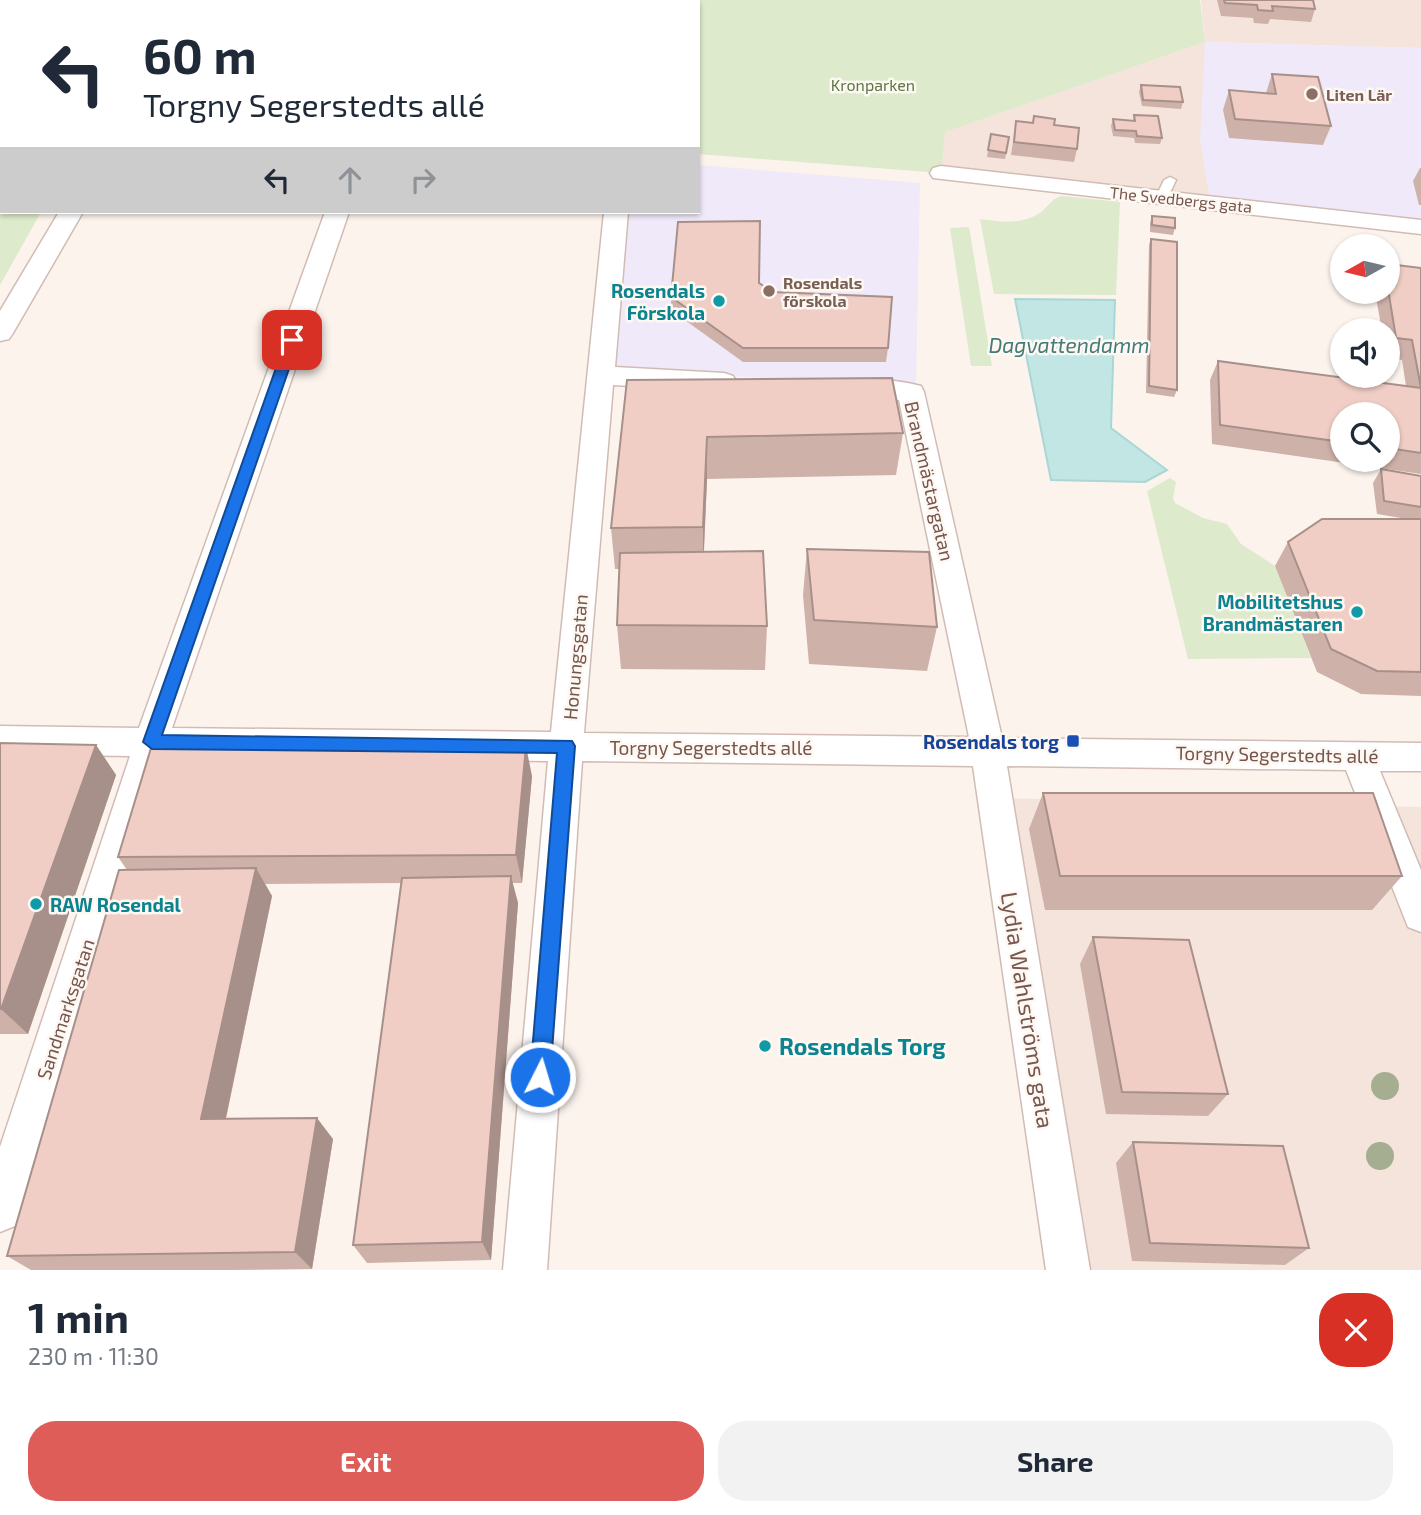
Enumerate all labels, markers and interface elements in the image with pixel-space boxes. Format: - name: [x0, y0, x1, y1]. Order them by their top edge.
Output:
- text: 60 m: [143, 25, 257, 84]
- icon: left: [28, 28, 119, 119]
- park label: Kronparken: [831, 75, 915, 94]
- text: Torgny Segerstedts allé: [143, 85, 485, 123]
- place label: Liten Lär: [1326, 85, 1392, 104]
- marker: Liten Lär: [1304, 86, 1320, 102]
- icon: left: [258, 161, 296, 199]
- icon: ahead: [331, 161, 369, 199]
- icon: right: [404, 161, 442, 199]
- street label: The Svedbergs gata: [1109, 182, 1253, 216]
- north arrow: [1330, 234, 1400, 304]
- map controls: [1330, 234, 1400, 472]
- place label: Rosendals förskola: [783, 273, 862, 310]
- place label: Rosendals Förskola: [611, 279, 705, 324]
- marker: Rosendals förskola: [761, 283, 777, 299]
- marker: Rosendals Förskola: [711, 293, 727, 309]
- pin: [262, 310, 322, 370]
- button: sound: [1330, 318, 1400, 388]
- icon: arrive: [273, 321, 311, 359]
- water label: Dagvattendamm: [988, 332, 1150, 357]
- street label: Brandmästargatan: [900, 399, 960, 563]
- button: search: [1330, 402, 1400, 472]
- place label: Mobilitetshus Brandmästaren: [1203, 590, 1343, 635]
- street label: Honungsgatan: [558, 593, 592, 721]
- marker: Mobilitetshus Brandmästaren: [1349, 604, 1365, 620]
- place label: Rosendals torg: [923, 730, 1059, 753]
- marker: Rosendals torg: [1065, 733, 1081, 749]
- street label: Torgny Segerstedts allé: [610, 736, 813, 759]
- street label: Torgny Segerstedts allé: [1175, 741, 1379, 767]
- street label: Lydia Wahlströms gata: [995, 890, 1061, 1130]
- place label: RAW Rosendal: [50, 893, 182, 916]
- marker: RAW Rosendal: [28, 896, 44, 912]
- street label: Sandmarksgatan: [31, 936, 99, 1082]
- place label: Rosendals Torg: [779, 1032, 946, 1060]
- marker: Rosendals Torg: [757, 1038, 773, 1054]
- position arrow: [503, 1040, 577, 1114]
- text: 1 min: [28, 1291, 129, 1341]
- button: close: [1319, 1293, 1393, 1367]
- text: 230 m · 11:30: [28, 1342, 159, 1370]
- button: Exit: [28, 1421, 704, 1501]
- button: Share: [718, 1421, 1393, 1501]

